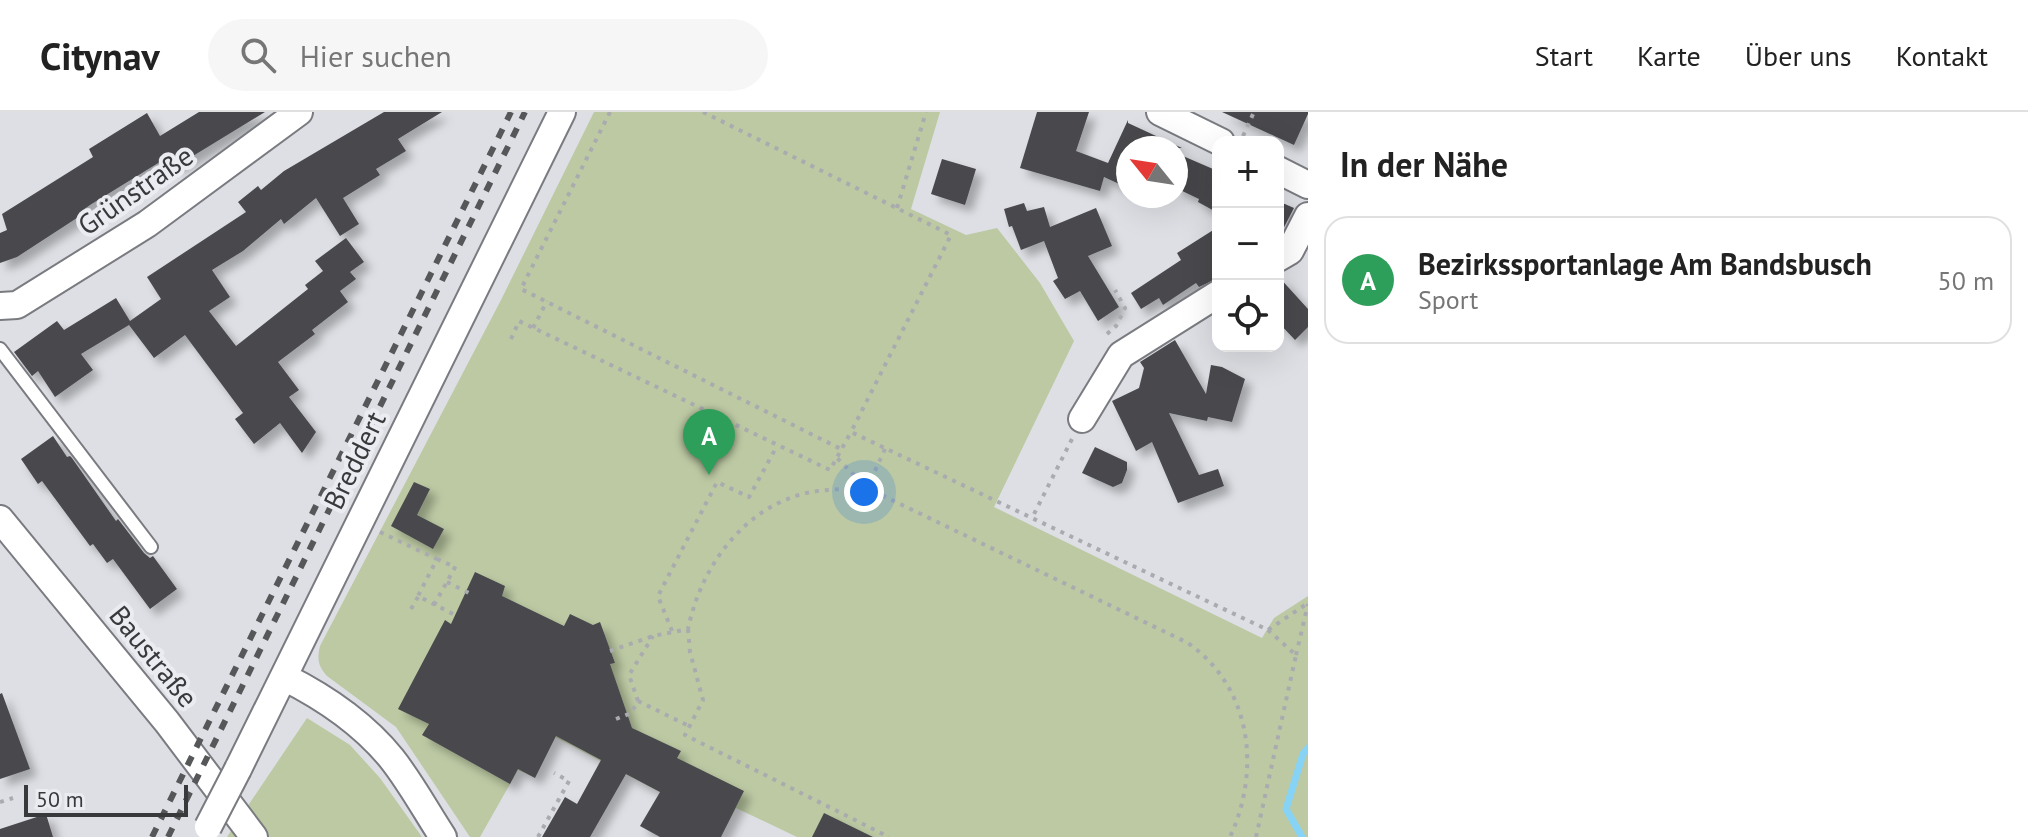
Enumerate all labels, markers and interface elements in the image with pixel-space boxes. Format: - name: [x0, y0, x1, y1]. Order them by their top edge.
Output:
- search box: [208, 19, 768, 91]
- text: Citynav: [40, 31, 160, 80]
- icon: search: [236, 33, 280, 77]
- text: Hier suchen: [300, 36, 452, 75]
- text: Start: [1535, 37, 1593, 74]
- text: Karte: [1637, 37, 1701, 74]
- text: Über uns: [1745, 37, 1852, 74]
- text: Kontakt: [1896, 37, 1988, 74]
- north arrow: [1116, 136, 1188, 208]
- map controls: [1212, 136, 1284, 352]
- button: +: [1212, 136, 1284, 208]
- street label: Grünstraße: [70, 137, 200, 243]
- text: In der Nähe: [1340, 142, 1508, 186]
- button: −: [1212, 208, 1284, 280]
- text: Bezirkssportanlage Am Bandsbusch: [1418, 244, 1872, 283]
- text: A: [1360, 264, 1376, 297]
- text: 50 m: [1938, 264, 1994, 297]
- button: locate: [1212, 280, 1284, 352]
- text: Sport: [1418, 283, 1478, 316]
- street label: Breddert: [315, 405, 394, 515]
- pin: A: [683, 409, 735, 475]
- your location: [844, 472, 884, 512]
- street label: Baustraße: [102, 597, 206, 715]
- scale bar: [24, 781, 188, 817]
- text: 50 m: [36, 785, 84, 813]

